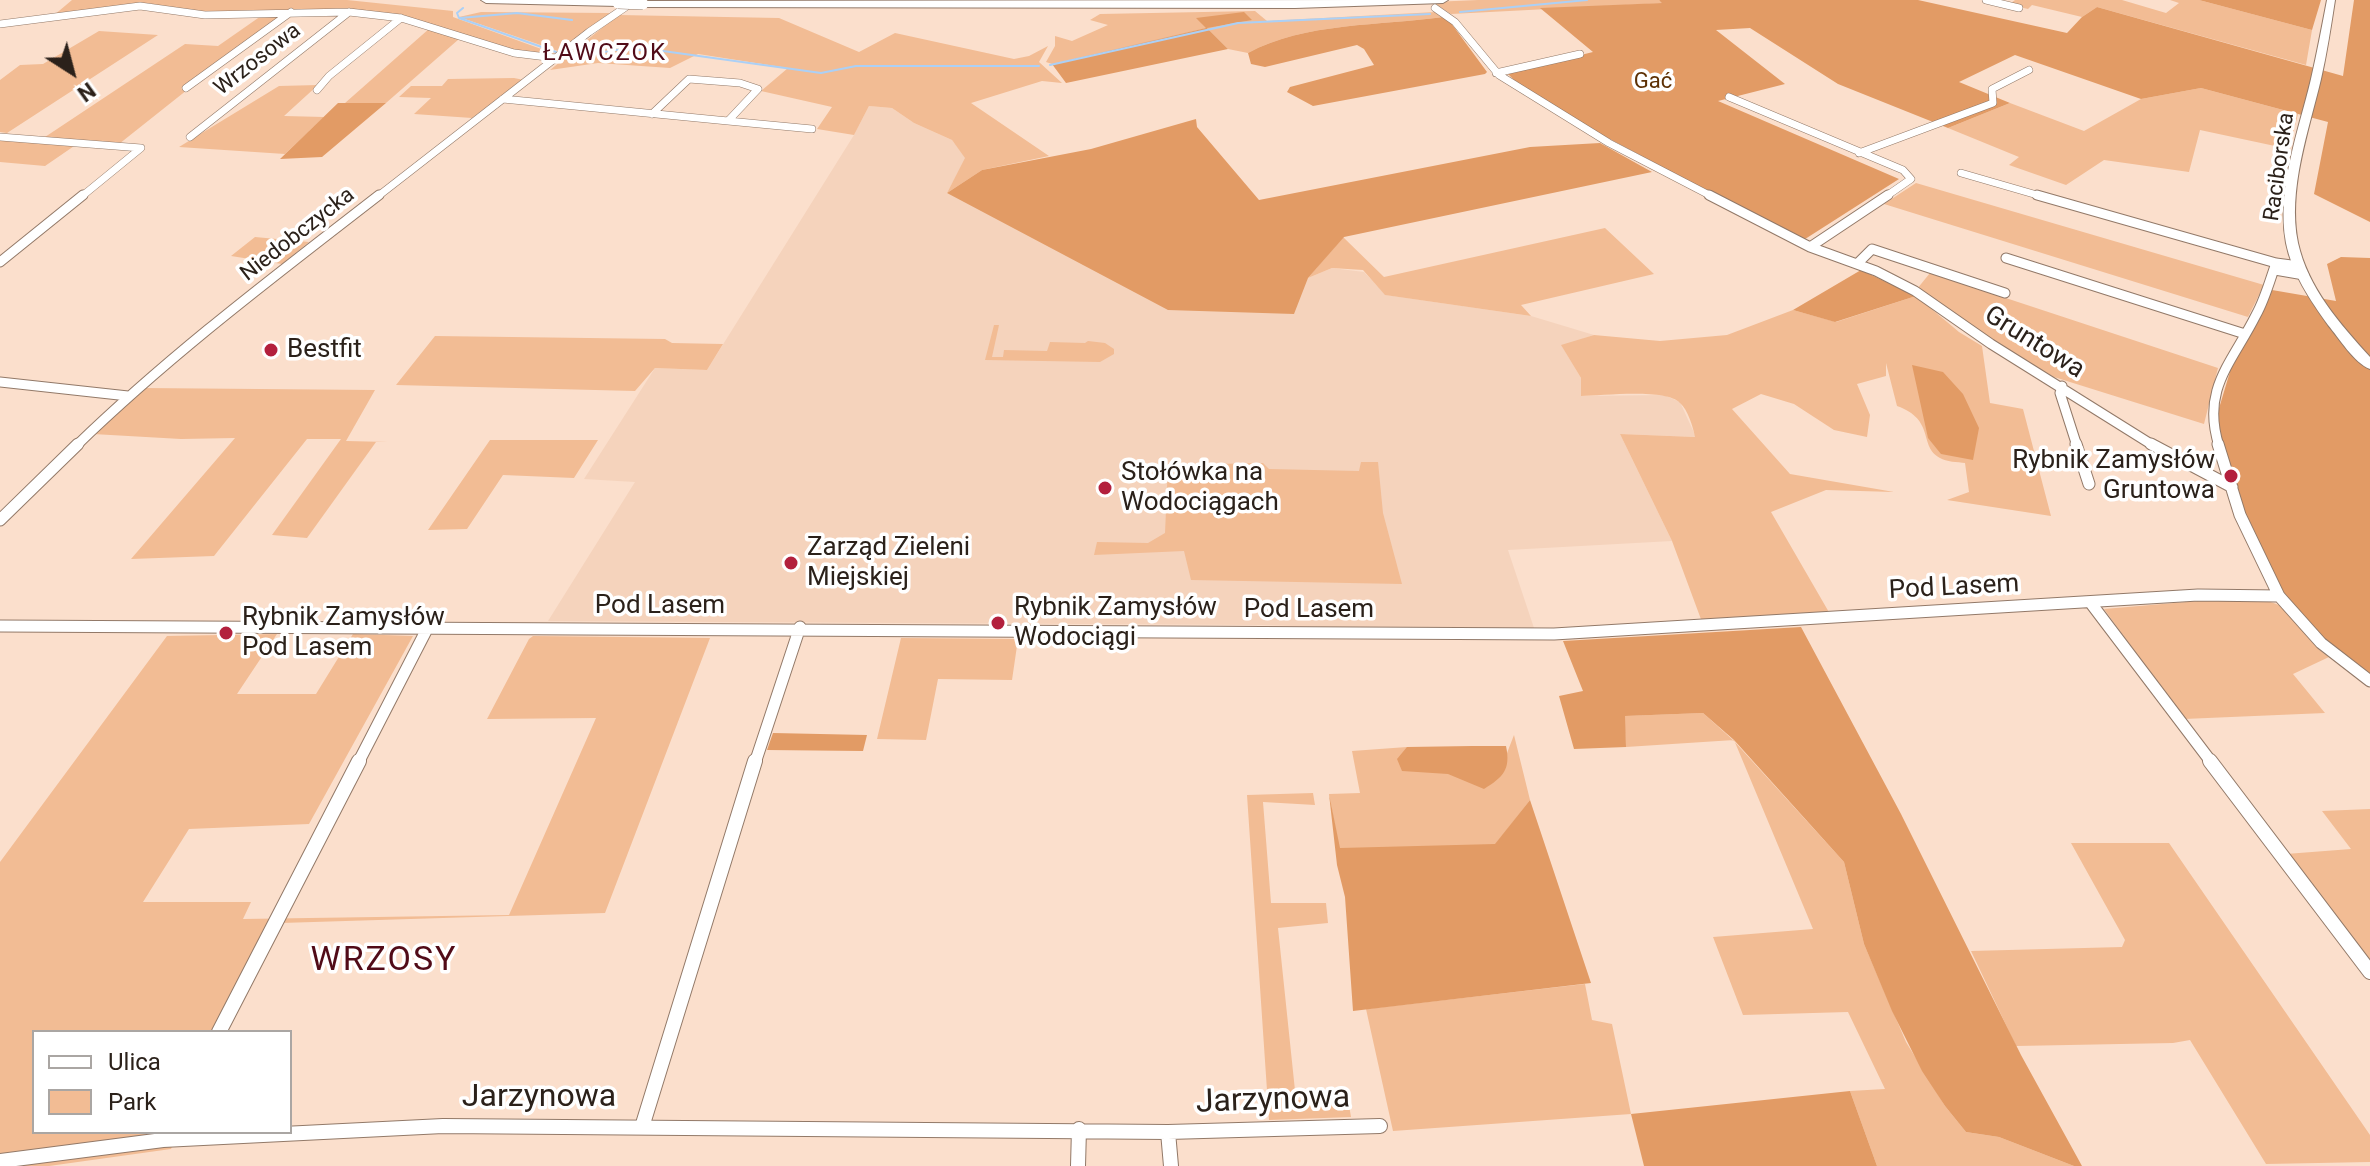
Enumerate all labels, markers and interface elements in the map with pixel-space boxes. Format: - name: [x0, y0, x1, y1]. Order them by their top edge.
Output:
- street label: Wrzosowa: [210, 18, 306, 102]
- north arrow: [32, 32, 112, 112]
- district label: ŁAWCZOK: [543, 40, 667, 68]
- park label: Gać: [1634, 69, 1672, 95]
- text: N: [73, 77, 100, 106]
- street label: Raciborska: [2259, 111, 2301, 223]
- street label: Niedobczycka: [236, 182, 360, 288]
- street label: Gruntowa: [1978, 300, 2090, 386]
- place label: Bestfit: [287, 334, 362, 366]
- marker: Bestfit: [262, 341, 280, 359]
- place label: Rybnik Zamysłów Gruntowa: [2012, 445, 2215, 506]
- place label: Stołówka na Wodociągach: [1121, 457, 1279, 518]
- marker: Rybnik Zamysłów Gruntowa: [2222, 467, 2240, 485]
- marker: Stołówka na Wodociągach: [1096, 479, 1114, 497]
- place label: Zarząd Zieleni Miejskiej: [807, 532, 970, 594]
- marker: Zarząd Zieleni Miejskiej: [782, 554, 800, 572]
- street label: Pod Lasem: [1888, 569, 2020, 607]
- street label: Pod Lasem: [595, 590, 725, 622]
- place label: Rybnik Zamysłów Wodociągi: [1014, 592, 1217, 654]
- street label: Pod Lasem: [1244, 594, 1374, 626]
- place label: Rybnik Zamysłów Pod Lasem: [242, 602, 445, 664]
- marker: Rybnik Zamysłów Wodociągi: [989, 614, 1007, 632]
- marker: Rybnik Zamysłów Pod Lasem: [217, 624, 235, 642]
- district label: WRZOSY: [310, 941, 458, 981]
- legend: [32, 1030, 292, 1134]
- text: Ulica: [108, 1048, 161, 1076]
- street label: Jarzynowa: [462, 1079, 616, 1117]
- street label: Jarzynowa: [1195, 1079, 1351, 1123]
- text: Park: [108, 1088, 156, 1116]

